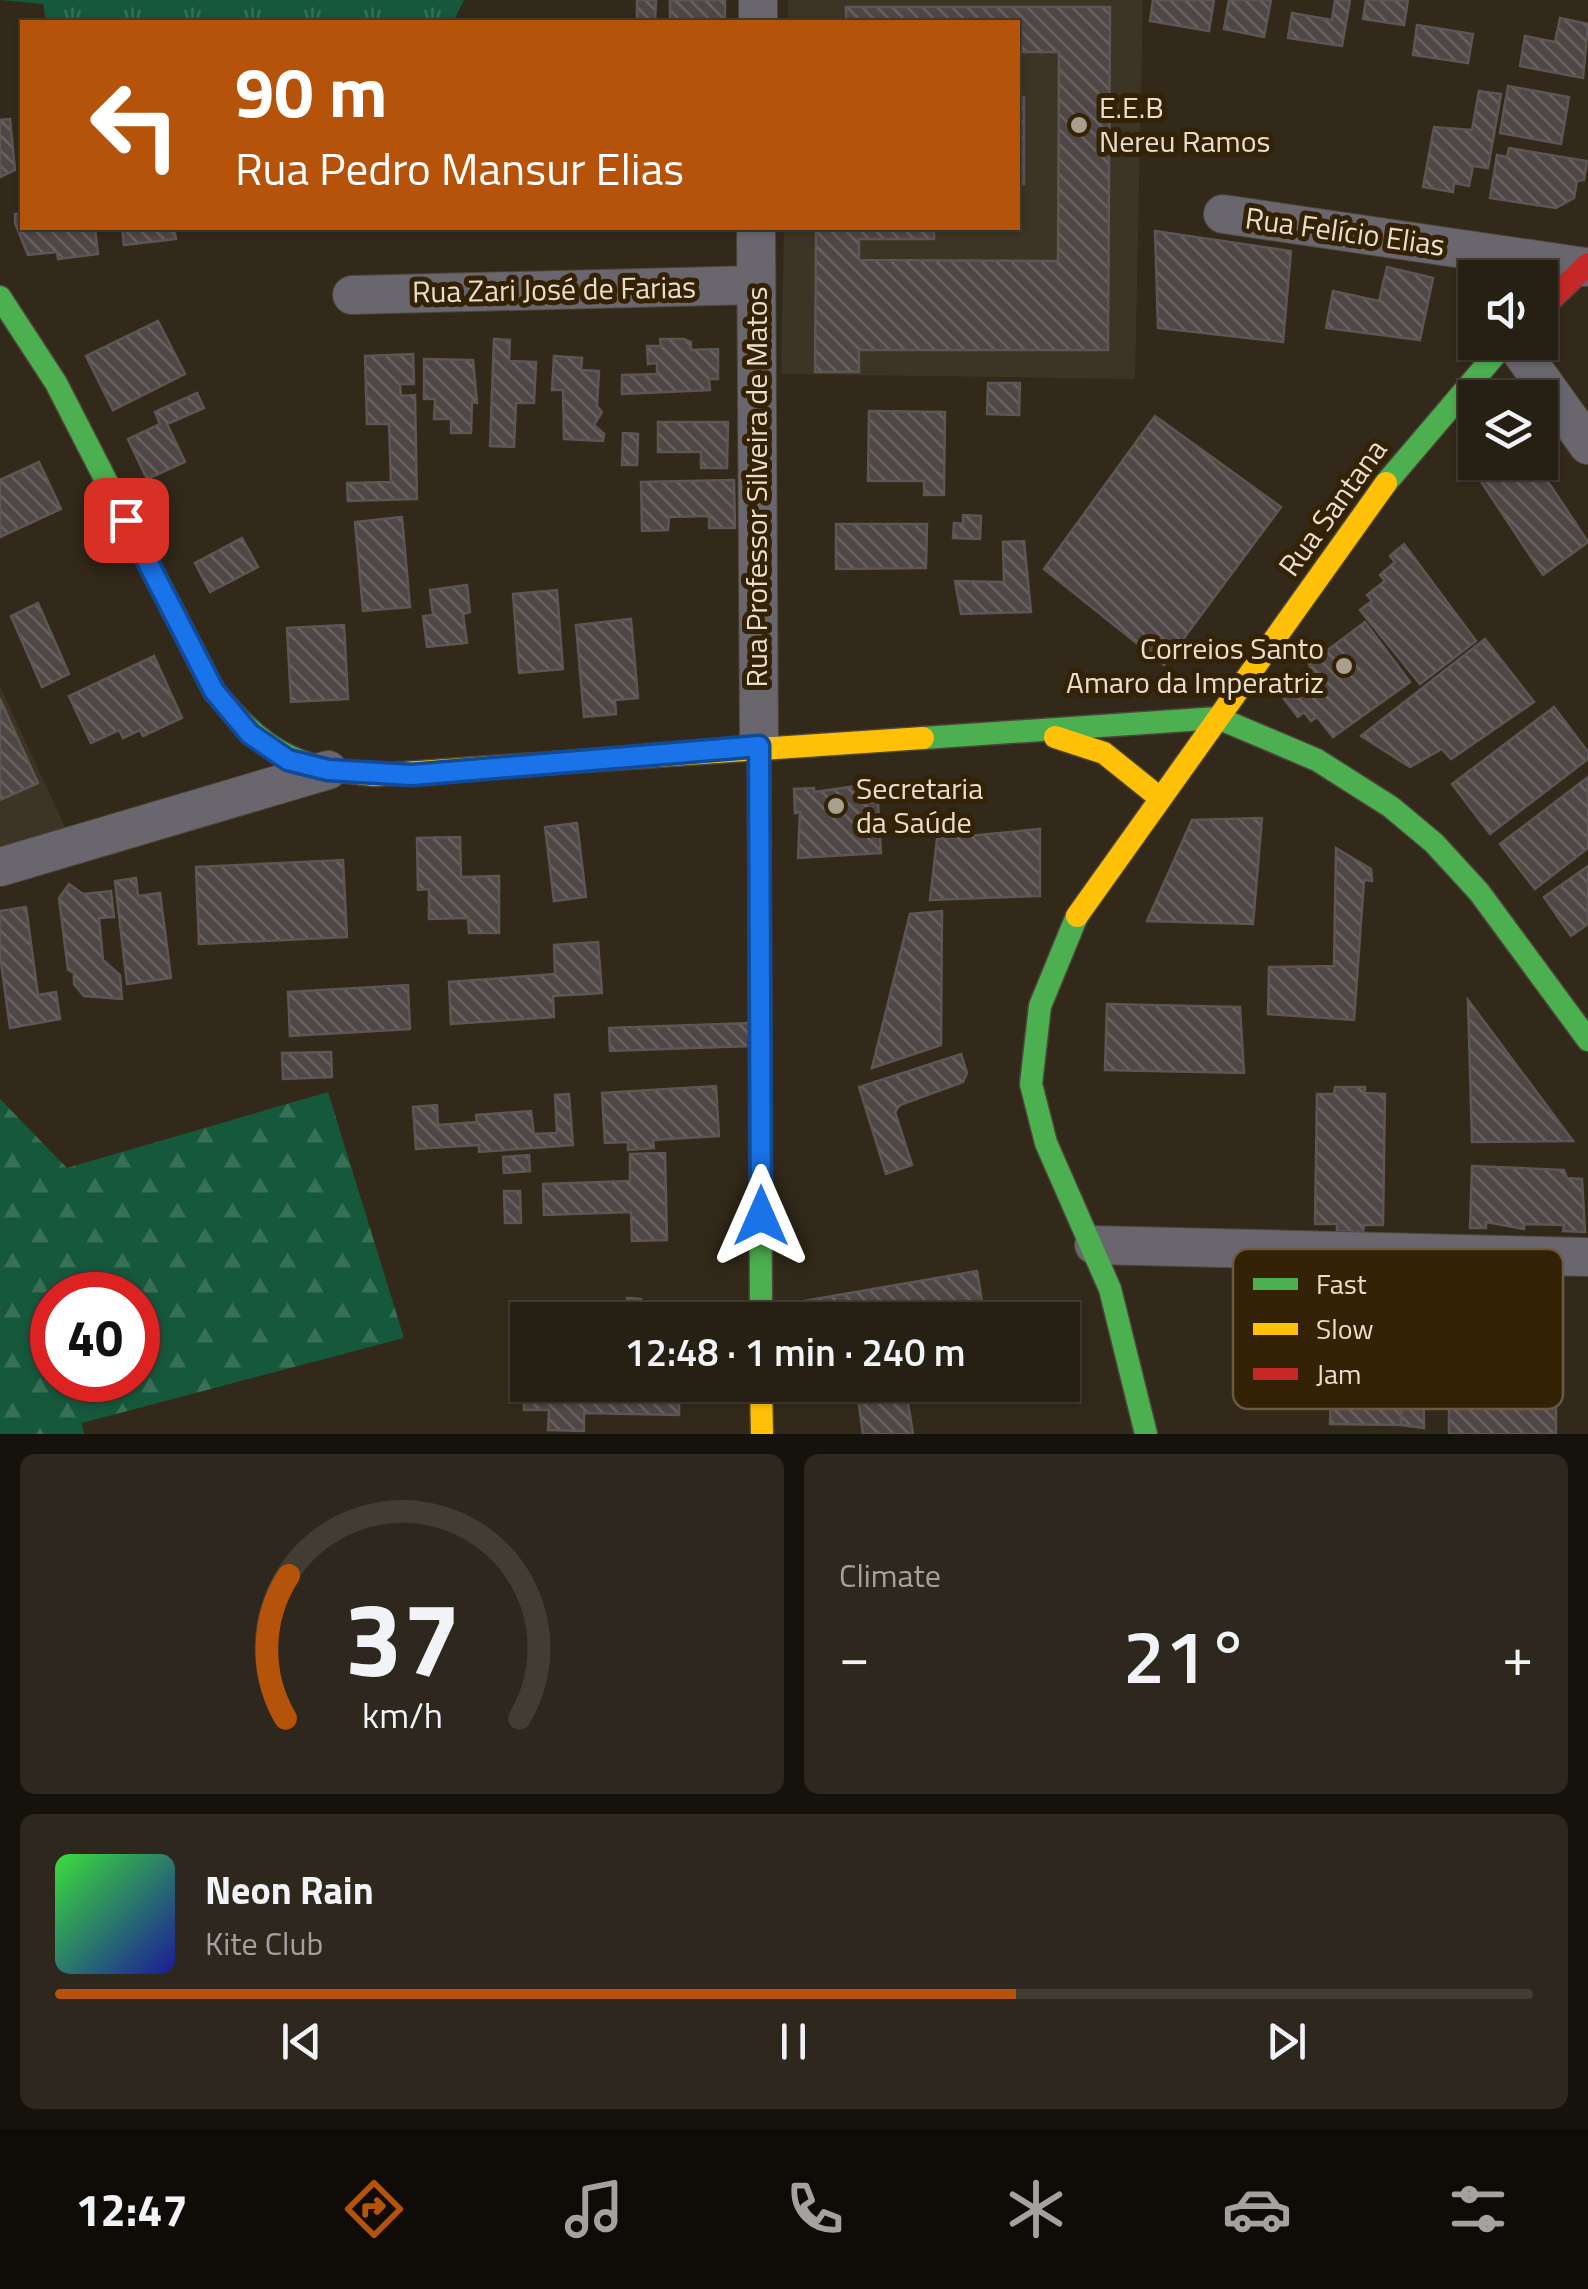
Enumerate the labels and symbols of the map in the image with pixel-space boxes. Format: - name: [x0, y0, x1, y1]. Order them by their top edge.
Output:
- place label: E.E.B Nereu Ramos: [1099, 84, 1270, 164]
- marker: E.E.B Nereu Ramos: [1068, 114, 1090, 136]
- street label: Rua Felício Elias: [1242, 194, 1448, 268]
- street label: Rua Zari José de Farias: [412, 264, 696, 314]
- street label: Rua Professor Silveira de Matos: [733, 286, 779, 688]
- street label: Rua Santana: [1267, 429, 1398, 586]
- pin: [84, 478, 169, 563]
- place label: Correios Santo Amaro da Imperatriz: [1066, 625, 1324, 705]
- marker: Correios Santo Amaro da Imperatriz: [1333, 655, 1355, 677]
- place label: Secretaria da Saúde: [856, 765, 983, 845]
- marker: Secretaria da Saúde: [825, 795, 847, 817]
- position arrow: [709, 1164, 813, 1268]
- legend: [1233, 1249, 1563, 1409]
- text: Fast: [1316, 1262, 1367, 1305]
- speed limit sign: 40: [30, 1272, 160, 1402]
- text: Slow: [1316, 1307, 1374, 1350]
- text: Jam: [1316, 1352, 1362, 1395]

